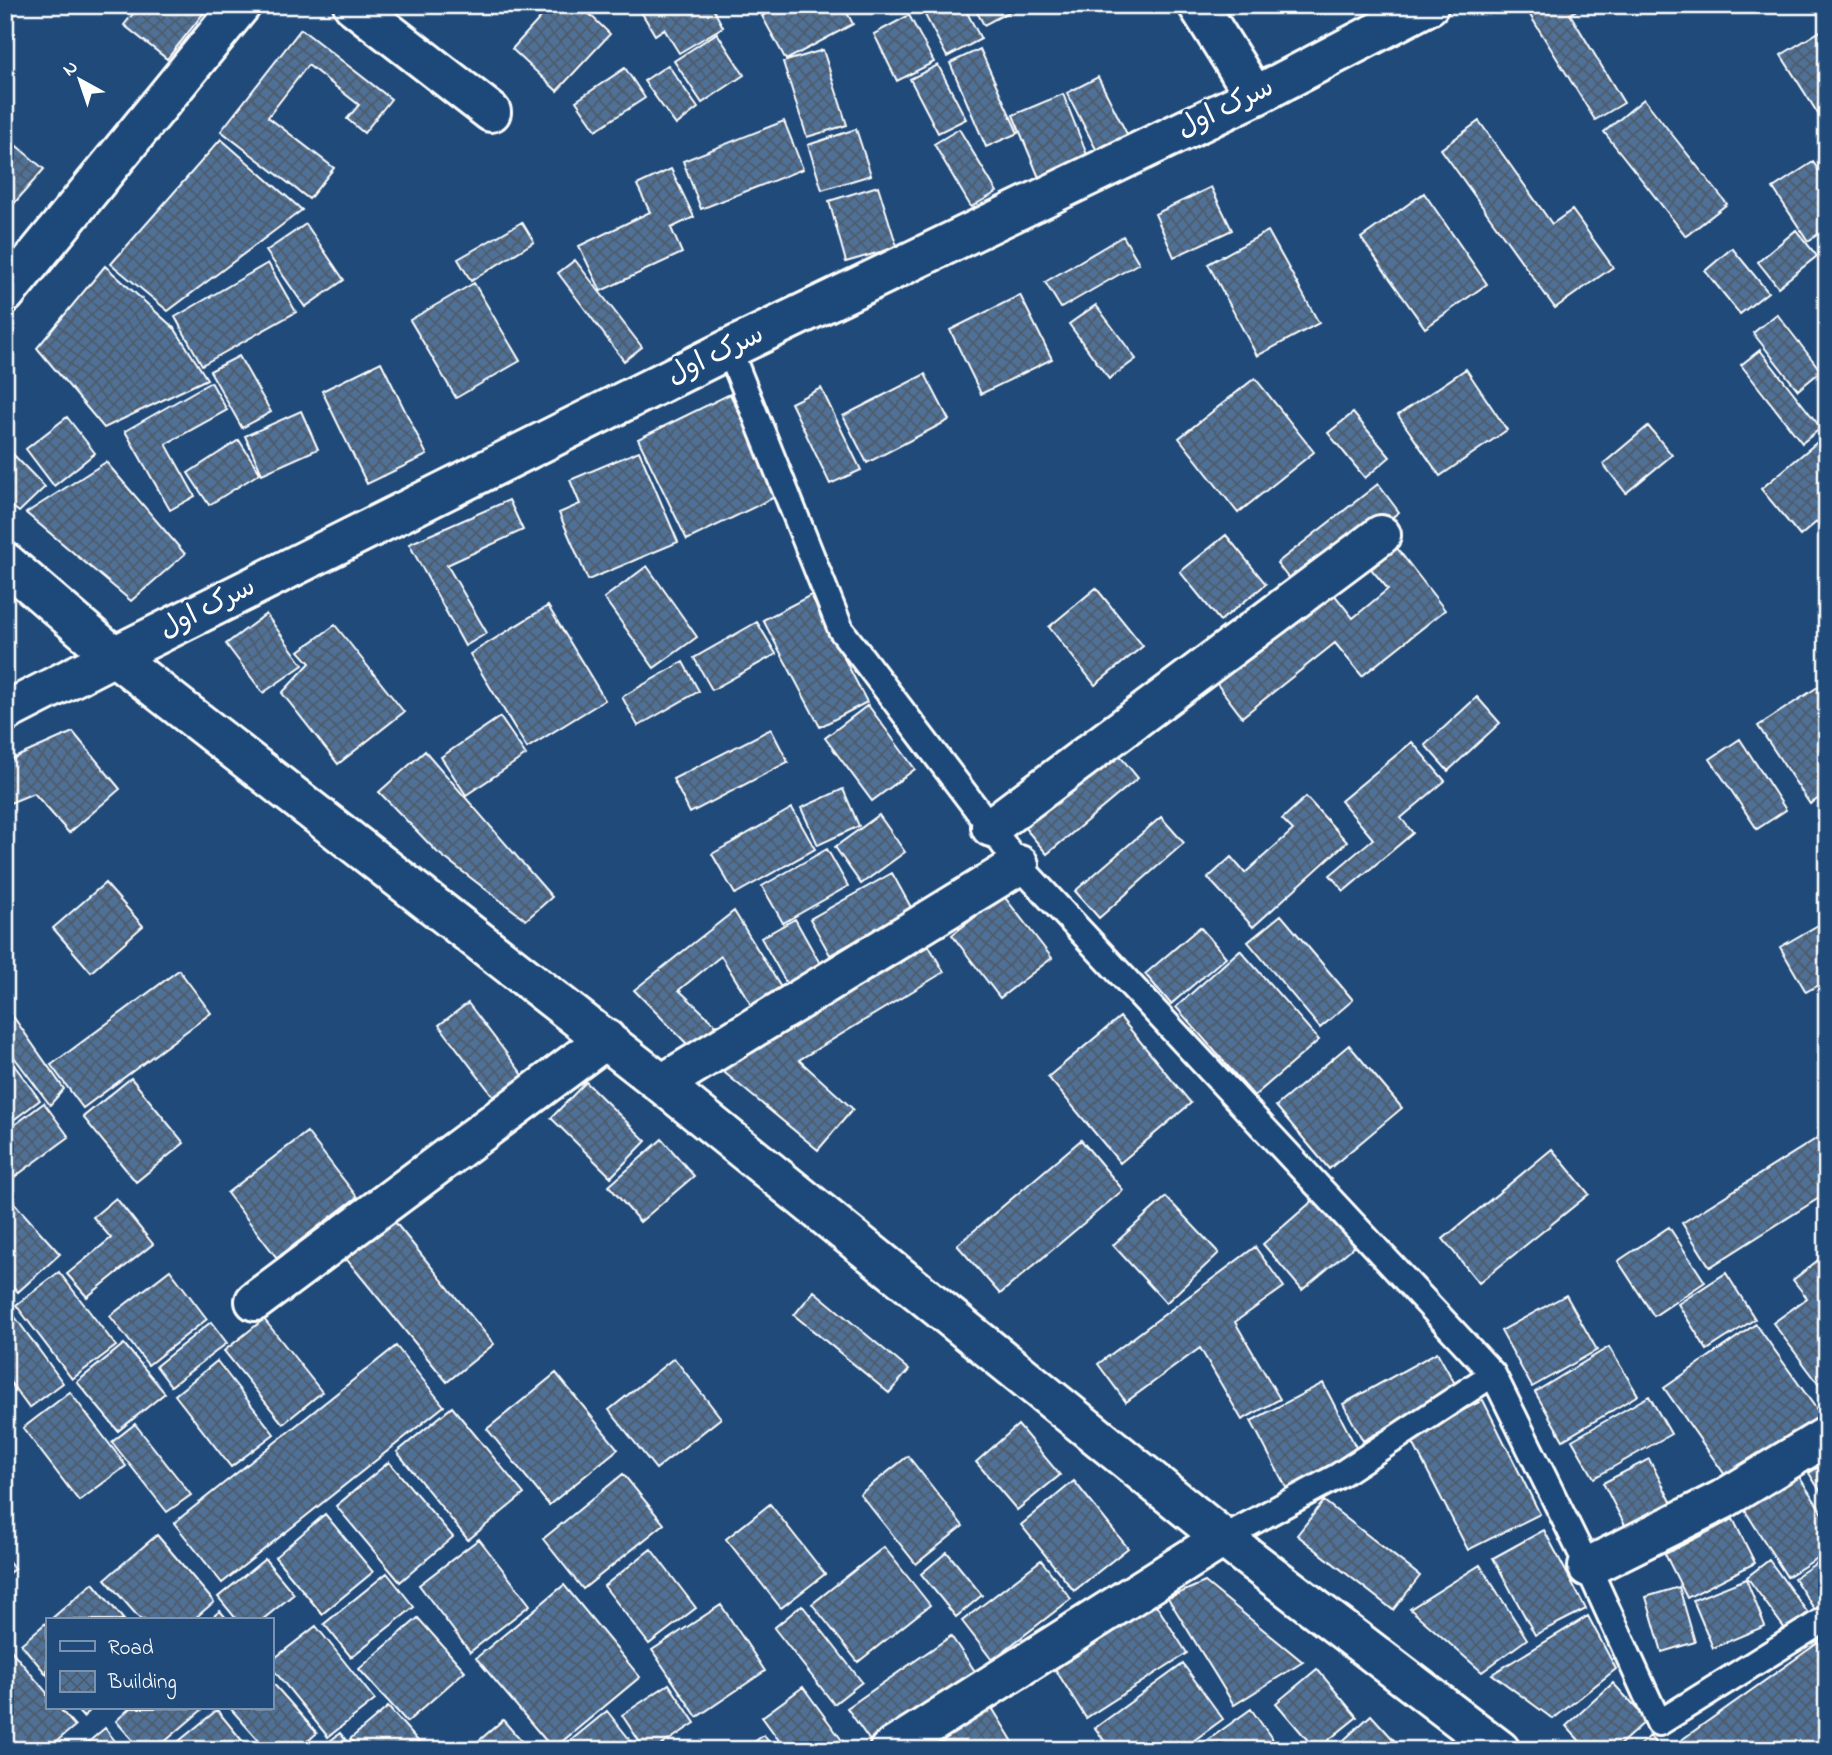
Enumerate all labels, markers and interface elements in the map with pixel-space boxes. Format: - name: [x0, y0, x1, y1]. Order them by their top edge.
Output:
- north arrow: [46, 46, 116, 116]
- text: N: [57, 54, 84, 83]
- street label: سرک اول: [1171, 68, 1281, 150]
- street label: سرک اول: [661, 315, 771, 397]
- street label: سرک اول: [153, 567, 263, 651]
- legend: [46, 1618, 273, 1710]
- text: Road: [108, 1634, 154, 1664]
- text: Building: [107, 1668, 177, 1700]

